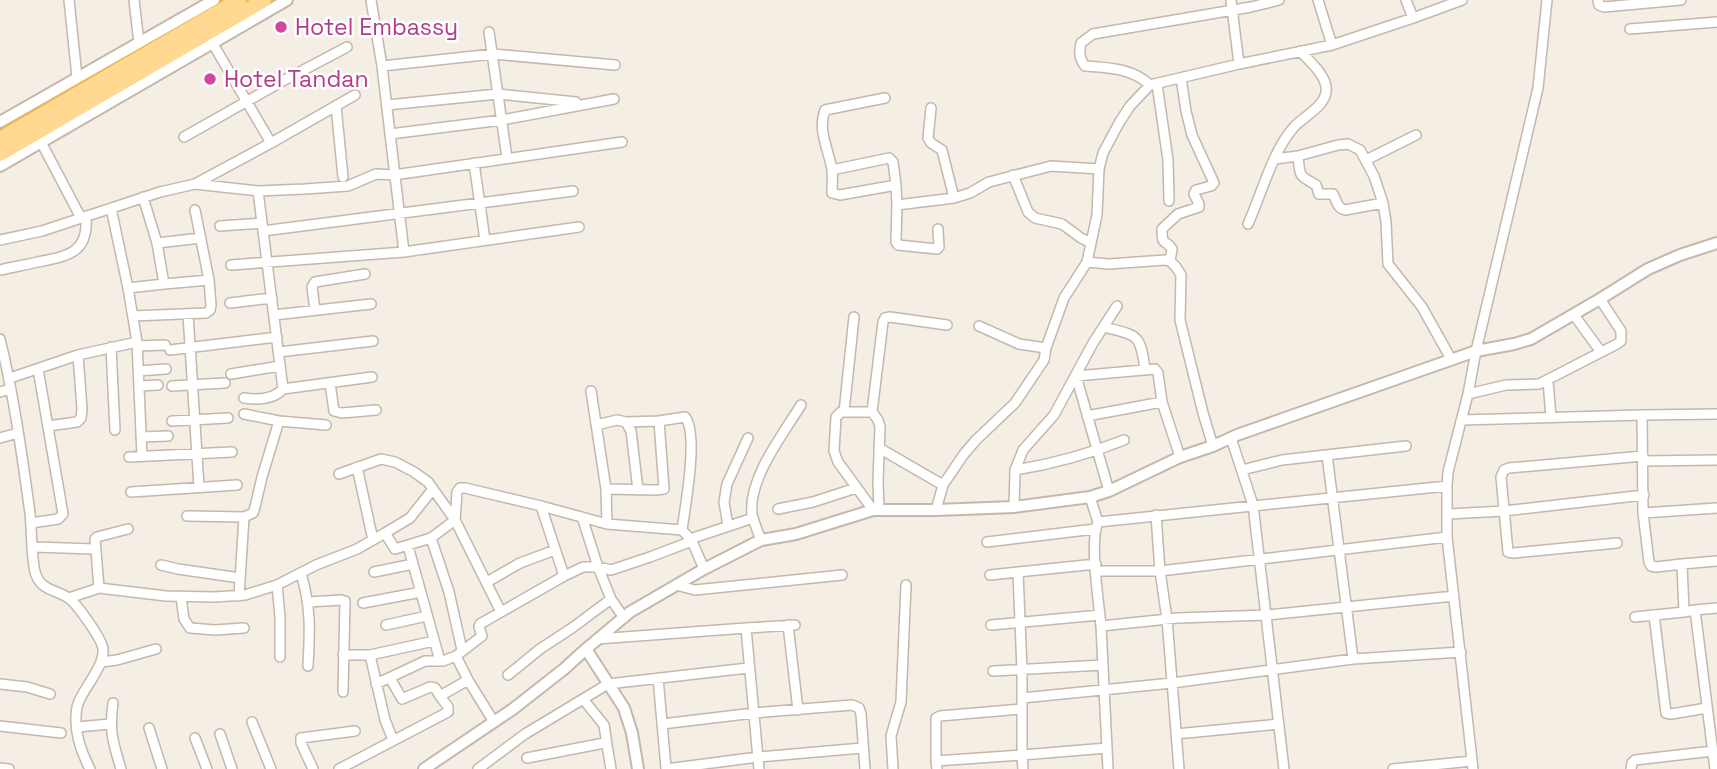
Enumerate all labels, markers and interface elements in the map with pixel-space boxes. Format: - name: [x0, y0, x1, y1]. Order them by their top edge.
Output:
- place label: Hotel Embassy: [295, 12, 458, 42]
- marker: Hotel Embassy: [273, 19, 289, 35]
- place label: Hotel Tandan: [224, 64, 369, 94]
- marker: Hotel Tandan: [202, 71, 218, 87]

